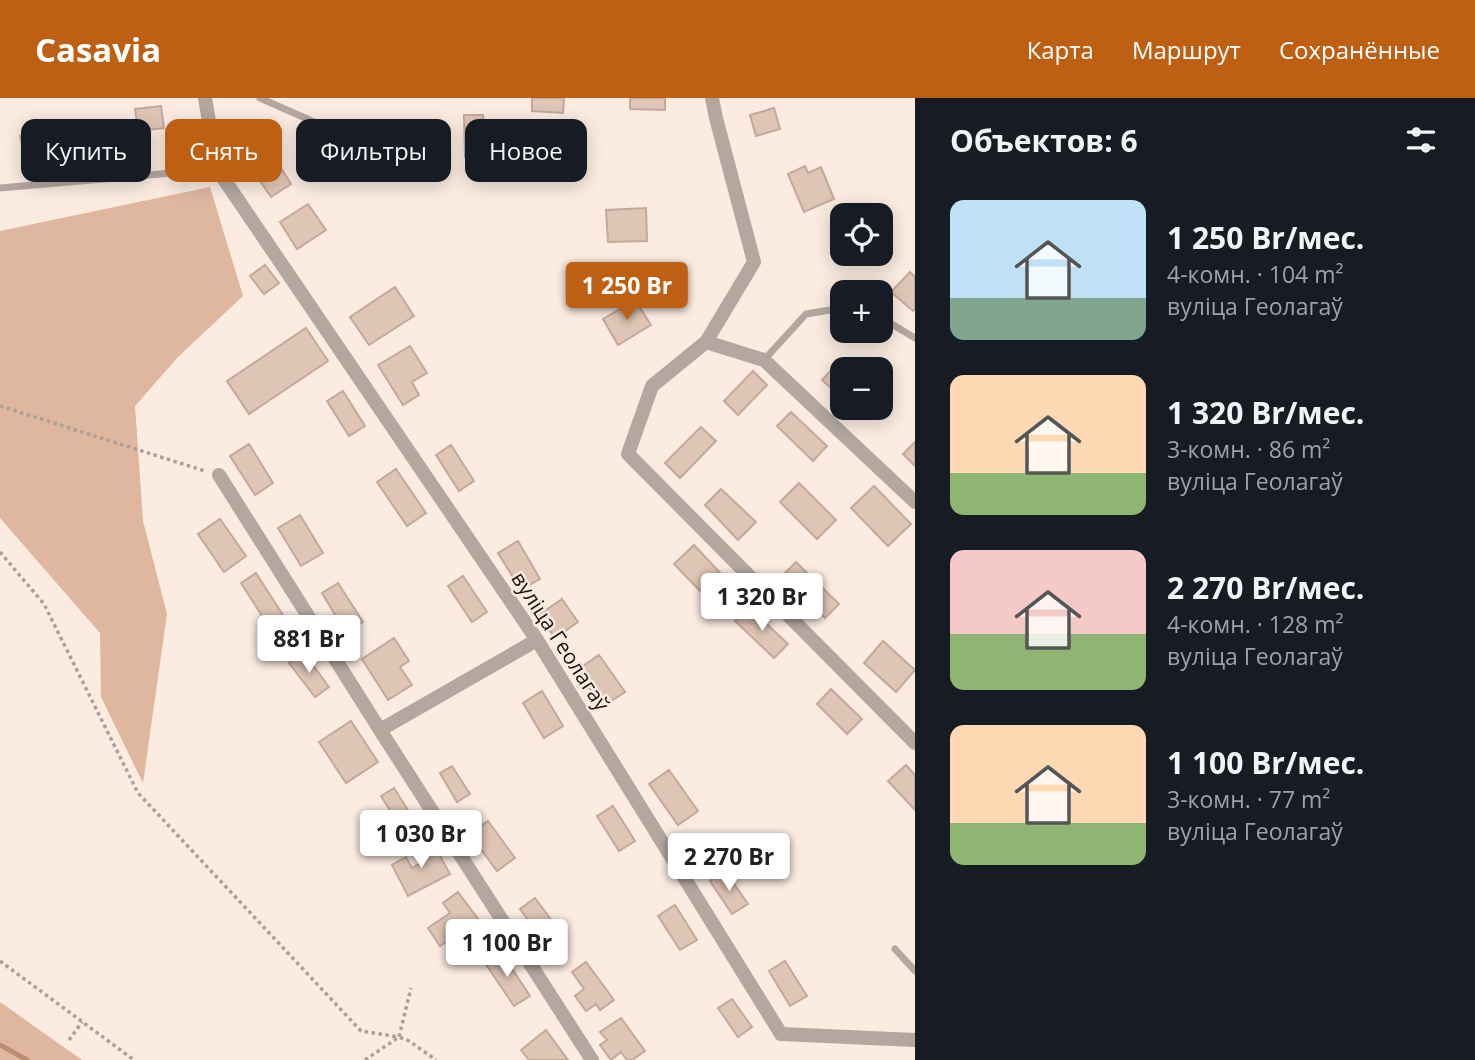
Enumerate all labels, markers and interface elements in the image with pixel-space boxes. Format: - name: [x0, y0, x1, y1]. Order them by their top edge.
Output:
- text: Casavia: [35, 27, 161, 72]
- text: Карта: [1027, 33, 1094, 66]
- text: Маршрут: [1132, 33, 1241, 66]
- text: Сохранённые: [1279, 33, 1440, 66]
- chip: Купить: [21, 119, 151, 182]
- chip: Снять: [165, 119, 282, 182]
- chip: Фильтры: [296, 119, 451, 182]
- chip: Новое: [465, 119, 587, 182]
- text: Объектов: 6: [950, 120, 1138, 161]
- icon: filters: [1402, 121, 1440, 159]
- map controls: [830, 203, 893, 420]
- button: locate: [830, 203, 893, 266]
- text: 1 250 Br/мес.: [1167, 217, 1364, 258]
- icon: home: [1006, 228, 1090, 312]
- text: 4-комн. · 104 m²: [1167, 258, 1343, 290]
- pin: 1 250 Br: [555, 262, 699, 322]
- text: 1 250 Br: [582, 269, 672, 301]
- button: +: [830, 280, 893, 343]
- text: вуліца Геолагаў: [1167, 290, 1343, 322]
- button: −: [830, 357, 893, 420]
- text: 1 320 Br/мес.: [1167, 392, 1364, 433]
- icon: home: [1006, 403, 1090, 487]
- text: 3-комн. · 86 m²: [1167, 433, 1330, 465]
- text: вуліца Геолагаў: [1167, 465, 1343, 497]
- street label: вуліца Геолагаў: [506, 566, 617, 716]
- text: 2 270 Br/мес.: [1167, 567, 1364, 608]
- pin: 1 320 Br: [690, 574, 834, 633]
- icon: home: [1006, 578, 1090, 662]
- text: 1 320 Br: [717, 580, 807, 612]
- text: 4-комн. · 128 m²: [1167, 608, 1343, 640]
- pin: 881 Br: [252, 616, 366, 675]
- text: 881 Br: [273, 622, 345, 654]
- text: вуліца Геолагаў: [1167, 640, 1343, 672]
- text: 1 100 Br/мес.: [1167, 742, 1364, 783]
- icon: home: [1006, 753, 1090, 837]
- text: 3-комн. · 77 m²: [1167, 783, 1330, 815]
- pin: 1 030 Br: [349, 810, 493, 870]
- text: вуліца Геолагаў: [1167, 815, 1343, 847]
- text: 1 030 Br: [376, 817, 466, 849]
- pin: 2 270 Br: [657, 834, 801, 893]
- text: 2 270 Br: [684, 840, 774, 872]
- pin: 1 100 Br: [435, 920, 579, 979]
- text: 1 100 Br: [462, 926, 552, 958]

